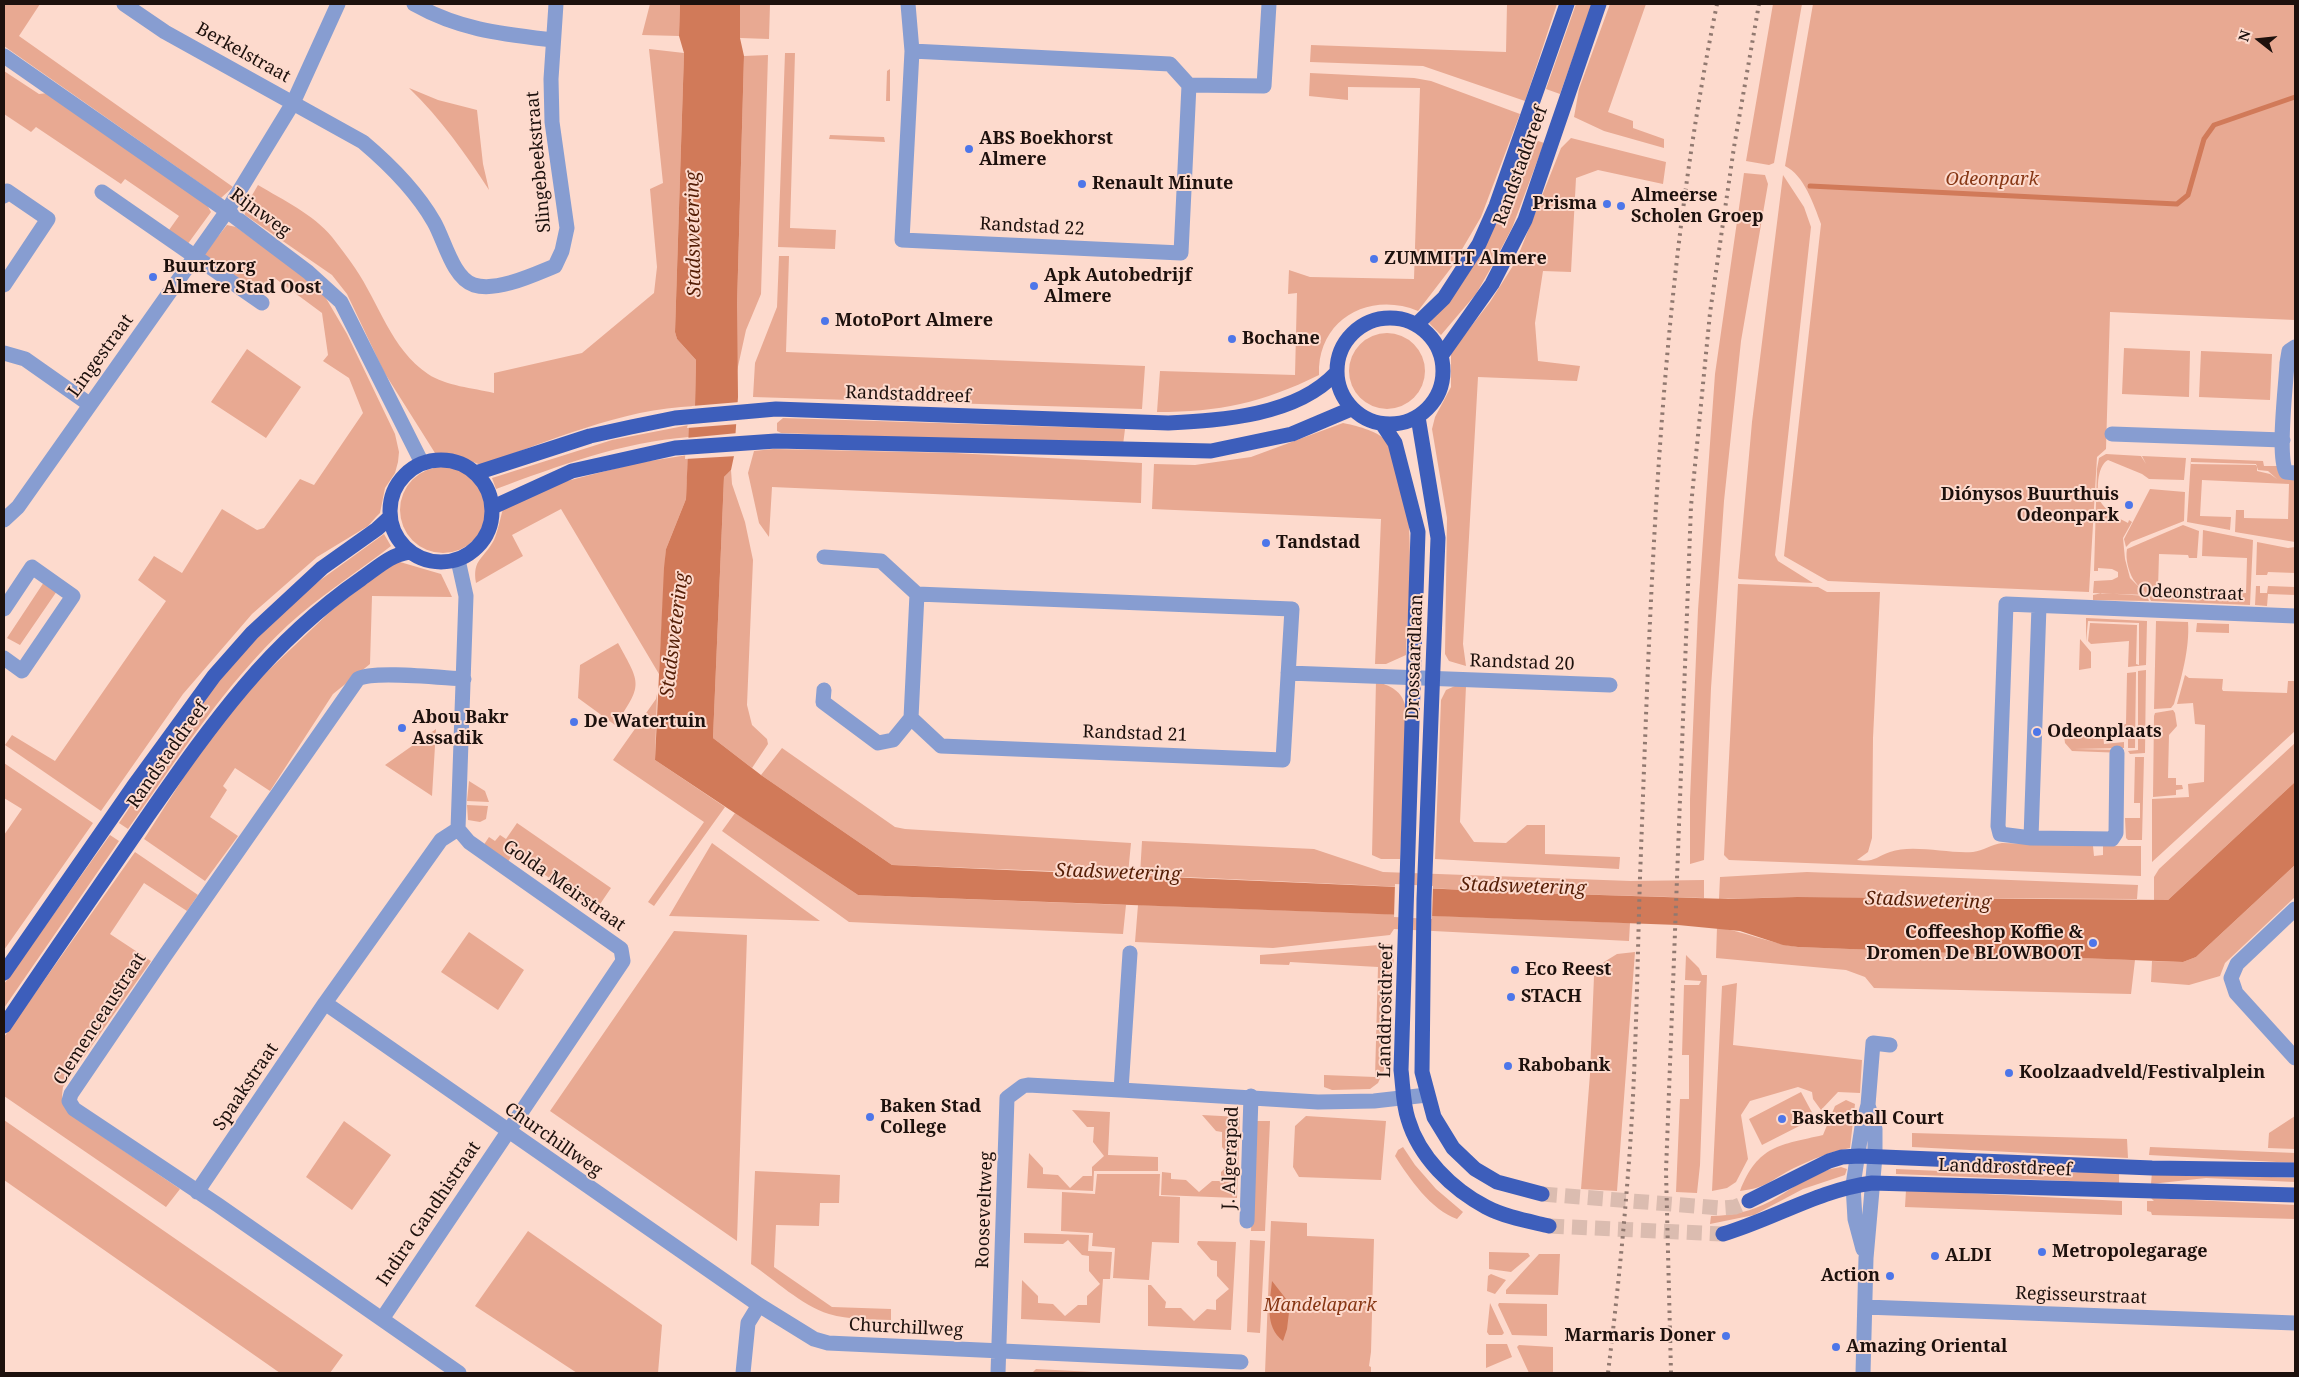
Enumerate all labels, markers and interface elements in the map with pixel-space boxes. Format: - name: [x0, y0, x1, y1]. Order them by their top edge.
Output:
- north arrow: [2234, 15, 2284, 65]
- street label: Berkelstraat: [192, 18, 294, 88]
- text: N: [2233, 28, 2255, 44]
- street label: Slingebeekstraat: [522, 90, 556, 234]
- street label: Randstaddreef: [1489, 103, 1553, 229]
- place label: ABS Boekhorst Almere: [979, 128, 1113, 170]
- marker: ABS Boekhorst Almere: [963, 143, 975, 155]
- park label: Odeonpark: [1945, 169, 2039, 191]
- water label: Stadswetering: [682, 171, 706, 297]
- place label: Renault Minute: [1092, 173, 1233, 195]
- marker: Renault Minute: [1076, 178, 1088, 190]
- street label: Rijnweg: [226, 184, 294, 242]
- place label: Almeerse Scholen Groep: [1631, 185, 1764, 228]
- place label: Prisma: [1533, 193, 1597, 215]
- marker: Prisma: [1601, 198, 1613, 210]
- marker: Almeerse Scholen Groep: [1615, 200, 1627, 212]
- street label: Randstad 22: [979, 213, 1085, 241]
- place label: ZUMMITT Almere: [1384, 248, 1547, 270]
- marker: ZUMMITT Almere: [1368, 253, 1380, 265]
- place label: Buurtzorg Almere Stad Oost: [163, 256, 321, 298]
- place label: Apk Autobedrijf Almere: [1044, 265, 1192, 308]
- marker: Buurtzorg Almere Stad Oost: [147, 271, 159, 283]
- marker: Apk Autobedrijf Almere: [1028, 280, 1040, 292]
- street label: Lingestraat: [64, 310, 138, 402]
- place label: MotoPort Almere: [835, 310, 993, 332]
- marker: MotoPort Almere: [819, 315, 831, 327]
- place label: Bochane: [1242, 328, 1320, 350]
- marker: Bochane: [1226, 333, 1238, 345]
- street label: Randstaddreef: [845, 382, 971, 408]
- place label: Diónysos Buurthuis Odeonpark: [1941, 484, 2119, 526]
- marker: Diónysos Buurthuis Odeonpark: [2123, 499, 2135, 511]
- place label: Tandstad: [1276, 532, 1360, 554]
- marker: Tandstad: [1260, 537, 1272, 549]
- water label: Stadswetering: [656, 571, 694, 699]
- street label: Odeonstraat: [2138, 580, 2244, 606]
- street label: Drossaardlaan: [1402, 594, 1428, 720]
- street label: Randstad 20: [1469, 650, 1575, 676]
- street label: Randstaddreef: [123, 697, 213, 813]
- place label: Abou Bakr Assadik: [412, 707, 509, 750]
- place label: De Watertuin: [584, 711, 706, 733]
- marker: De Watertuin: [568, 716, 580, 728]
- street label: Randstad 21: [1082, 721, 1188, 747]
- place label: Odeonplaats: [2047, 721, 2162, 743]
- marker: Abou Bakr Assadik: [396, 722, 408, 734]
- marker: Odeonplaats: [2031, 726, 2043, 738]
- street label: Golda Meirstraat: [499, 836, 629, 936]
- water label: Stadswetering: [1055, 859, 1181, 887]
- water label: Stadswetering: [1460, 873, 1586, 901]
- water label: Stadswetering: [1865, 887, 1991, 915]
- place label: Coffeeshop Koffie & Dromen De BLOWBOOT: [1867, 922, 2083, 964]
- marker: Coffeeshop Koffie & Dromen De BLOWBOOT: [2087, 937, 2099, 949]
- street label: Landdrostdreef: [1374, 944, 1398, 1078]
- street label: Clemenceaustraat: [49, 949, 151, 1089]
- place label: Eco Reest: [1525, 959, 1611, 981]
- marker: Eco Reest: [1509, 964, 1521, 976]
- place label: STACH: [1521, 986, 1582, 1008]
- marker: STACH: [1505, 991, 1517, 1003]
- street label: Spaakstraat: [209, 1039, 283, 1135]
- place label: Rabobank: [1518, 1055, 1610, 1077]
- marker: Rabobank: [1502, 1060, 1514, 1072]
- place label: Koolzaadveld/Festivalplein: [2019, 1062, 2265, 1084]
- marker: Koolzaadveld/Festivalplein: [2003, 1067, 2015, 1079]
- place label: Baken Stad College: [880, 1096, 981, 1138]
- street label: Churchillweg: [500, 1098, 606, 1182]
- street label: J. Algerapad: [1218, 1106, 1244, 1210]
- place label: Basketball Court: [1792, 1108, 1944, 1130]
- marker: Baken Stad College: [864, 1111, 876, 1123]
- marker: Basketball Court: [1776, 1113, 1788, 1125]
- street label: Indira Gandhistraat: [373, 1138, 485, 1290]
- street label: Rooseveltweg: [972, 1151, 998, 1269]
- street label: Landdrostdreef: [1938, 1155, 2072, 1181]
- place label: Metropolegarage: [2052, 1241, 2208, 1263]
- place label: ALDI: [1945, 1245, 1991, 1267]
- marker: Metropolegarage: [2036, 1246, 2048, 1258]
- marker: ALDI: [1929, 1250, 1941, 1262]
- place label: Action: [1821, 1265, 1880, 1287]
- marker: Action: [1884, 1270, 1896, 1282]
- street label: Regisseurstraat: [2015, 1283, 2147, 1309]
- park label: Mandelapark: [1264, 1295, 1376, 1317]
- street label: Churchillweg: [848, 1314, 964, 1342]
- place label: Marmaris Doner: [1564, 1325, 1716, 1347]
- marker: Marmaris Doner: [1720, 1330, 1732, 1342]
- place label: Amazing Oriental: [1846, 1336, 2007, 1358]
- marker: Amazing Oriental: [1830, 1341, 1842, 1353]

